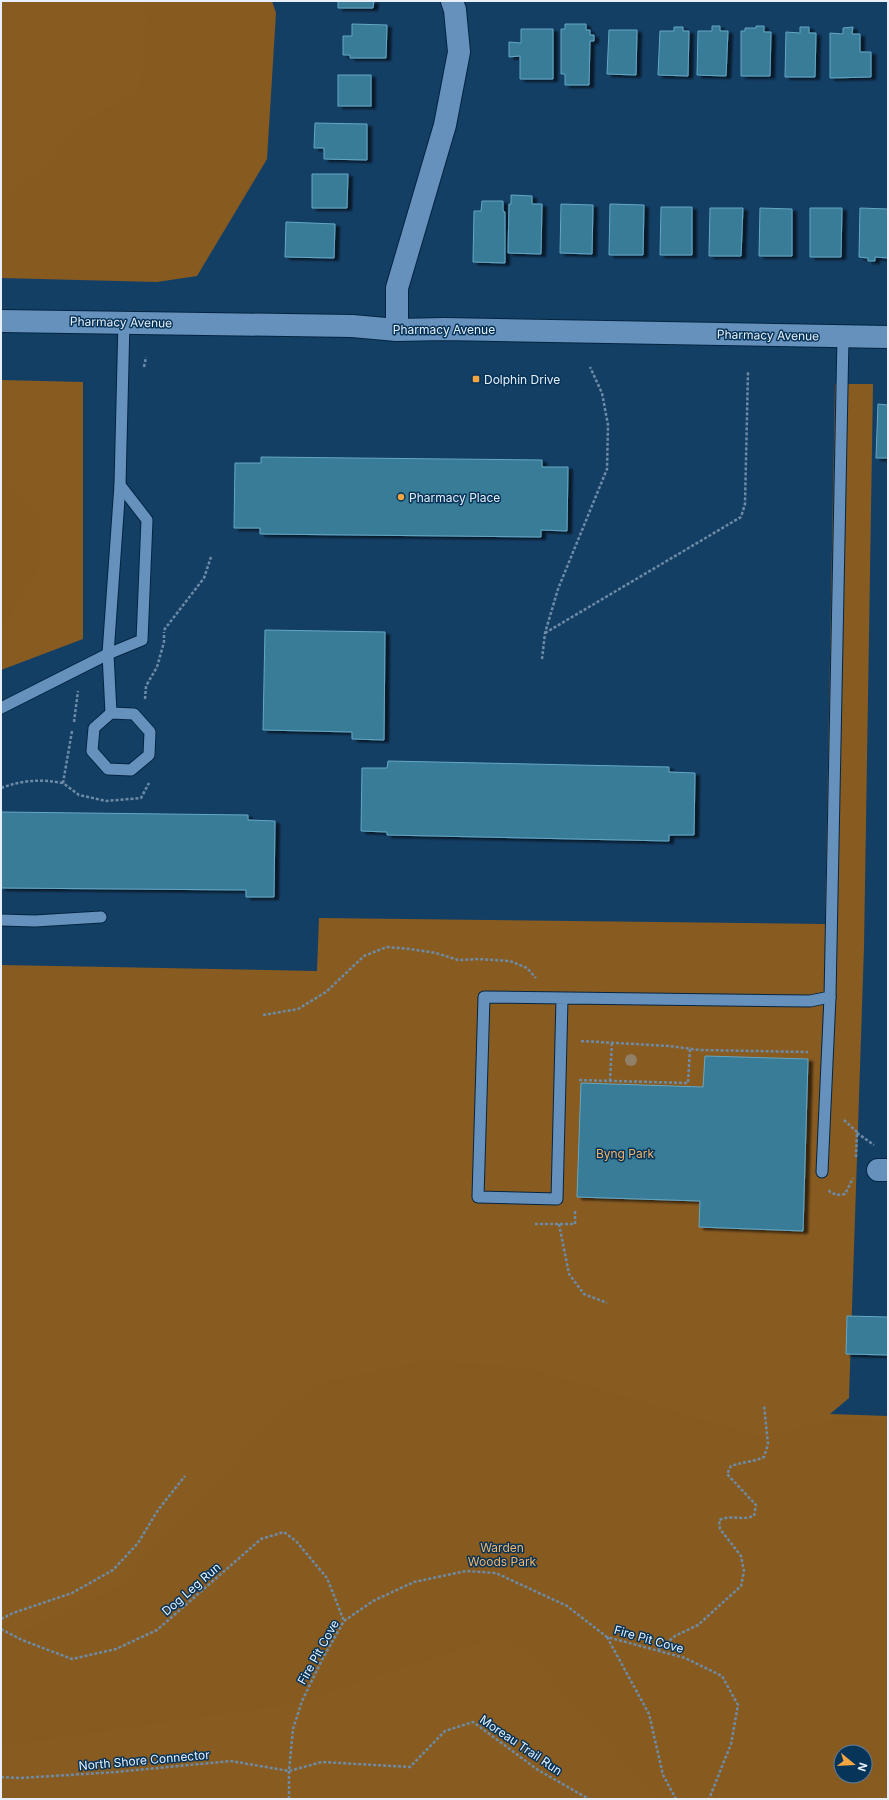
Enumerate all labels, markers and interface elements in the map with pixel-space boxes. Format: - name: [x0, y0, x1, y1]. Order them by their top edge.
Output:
- street label: Pharmacy Avenue: [70, 314, 172, 330]
- street label: Pharmacy Avenue: [393, 322, 495, 337]
- street label: Pharmacy Avenue: [717, 327, 819, 343]
- place label: Dolphin Drive: [484, 372, 560, 387]
- marker: Dolphin Drive: [471, 374, 481, 384]
- place label: Pharmacy Place: [409, 490, 500, 505]
- marker: Pharmacy Place: [396, 492, 406, 502]
- park label: Byng Park: [596, 1146, 654, 1161]
- park label: Warden Woods Park: [468, 1540, 537, 1569]
- street label: Dog Leg Run: [159, 1559, 223, 1619]
- street label: Fire Pit Cove: [294, 1617, 342, 1687]
- street label: Fire Pit Cove: [612, 1622, 686, 1656]
- street label: Moreau Trail Run: [477, 1712, 565, 1778]
- north arrow: [833, 1744, 873, 1784]
- street label: North Shore Connector: [78, 1747, 211, 1773]
- text: N: [855, 1761, 870, 1773]

